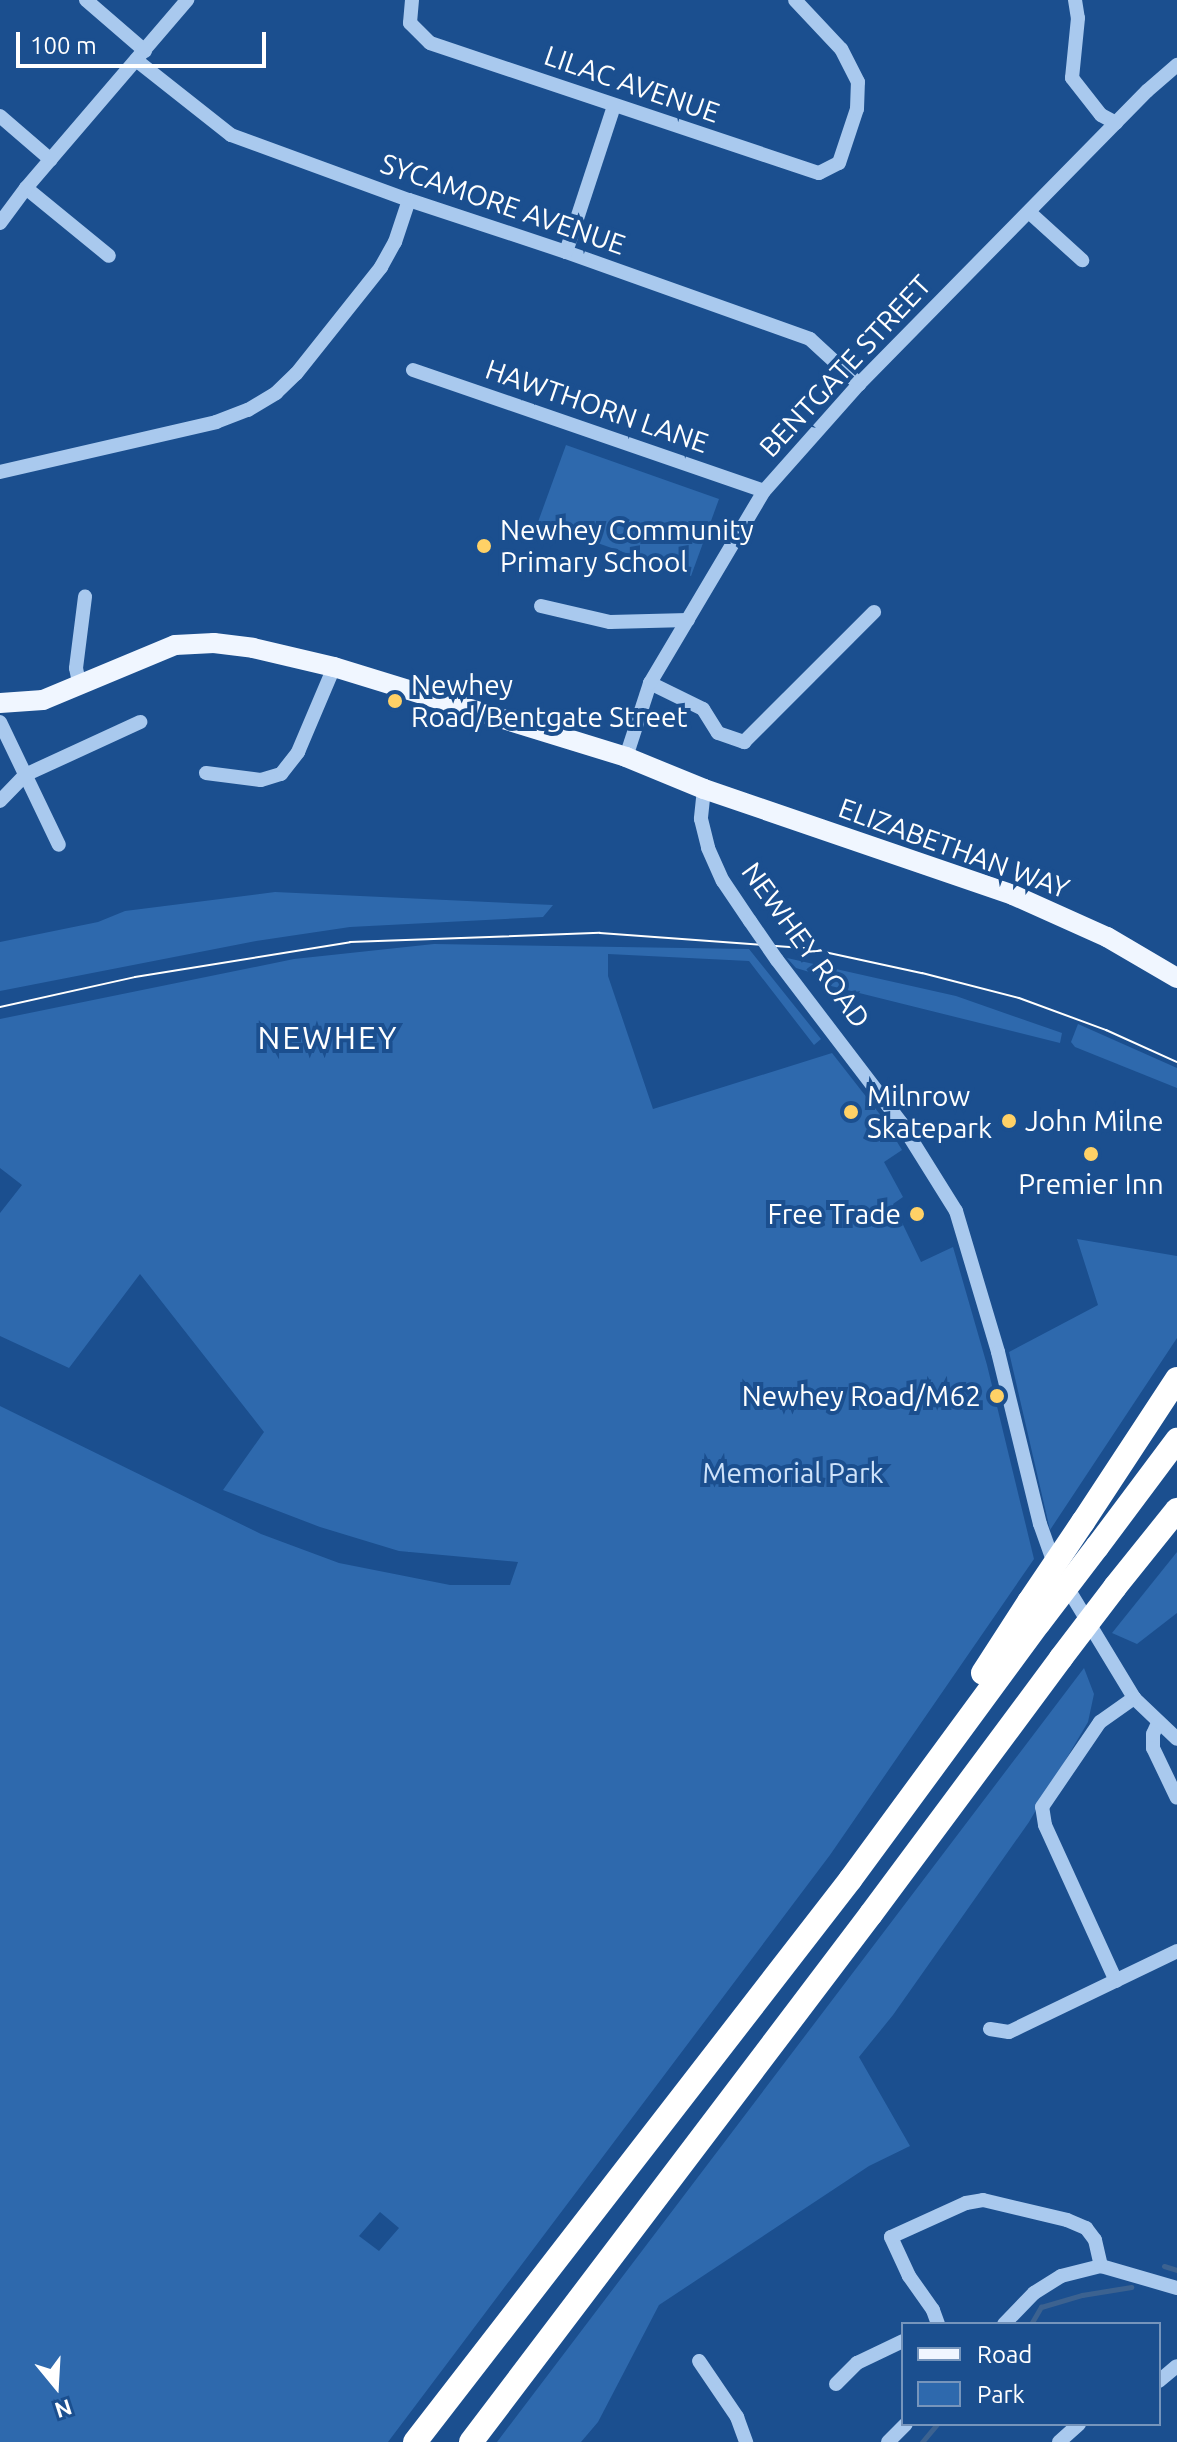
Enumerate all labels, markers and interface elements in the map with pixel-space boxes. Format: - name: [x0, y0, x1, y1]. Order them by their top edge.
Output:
- scale bar: [20, 16, 270, 66]
- text: 100 m: [30, 32, 97, 59]
- street label: LILAC AVENUE: [540, 38, 724, 130]
- street label: SYCAMORE AVENUE: [376, 146, 630, 262]
- street label: BENTGATE STREET: [752, 268, 938, 464]
- street label: HAWTHORN LANE: [481, 352, 713, 460]
- place label: Newhey Community Primary School: [500, 513, 754, 579]
- marker: Newhey Community Primary School: [475, 537, 493, 555]
- place label: Newhey Road/Bentgate Street: [411, 668, 687, 734]
- marker: Newhey Road/Bentgate Street: [386, 692, 404, 710]
- street label: ELIZABETHAN WAY: [834, 791, 1074, 905]
- street label: NEWHEY ROAD: [735, 856, 877, 1034]
- district label: NEWHEY: [257, 1018, 399, 1056]
- place label: Milnrow Skatepark: [867, 1079, 992, 1145]
- marker: Milnrow Skatepark: [842, 1103, 860, 1121]
- place label: John Milne: [1025, 1104, 1163, 1138]
- marker: John Milne: [1000, 1112, 1018, 1130]
- marker: Premier Inn: [1082, 1145, 1100, 1163]
- place label: Premier Inn: [1018, 1167, 1164, 1201]
- place label: Free Trade: [767, 1197, 901, 1231]
- marker: Free Trade: [908, 1205, 926, 1223]
- place label: Newhey Road/M62: [742, 1379, 981, 1413]
- marker: Newhey Road/M62: [988, 1387, 1006, 1405]
- park label: Memorial Park: [702, 1456, 884, 1490]
- legend: [901, 2322, 1161, 2426]
- text: Road: [977, 2341, 1032, 2368]
- north arrow: [16, 2346, 96, 2426]
- text: Park: [977, 2381, 1025, 2408]
- text: N: [52, 2395, 75, 2424]

